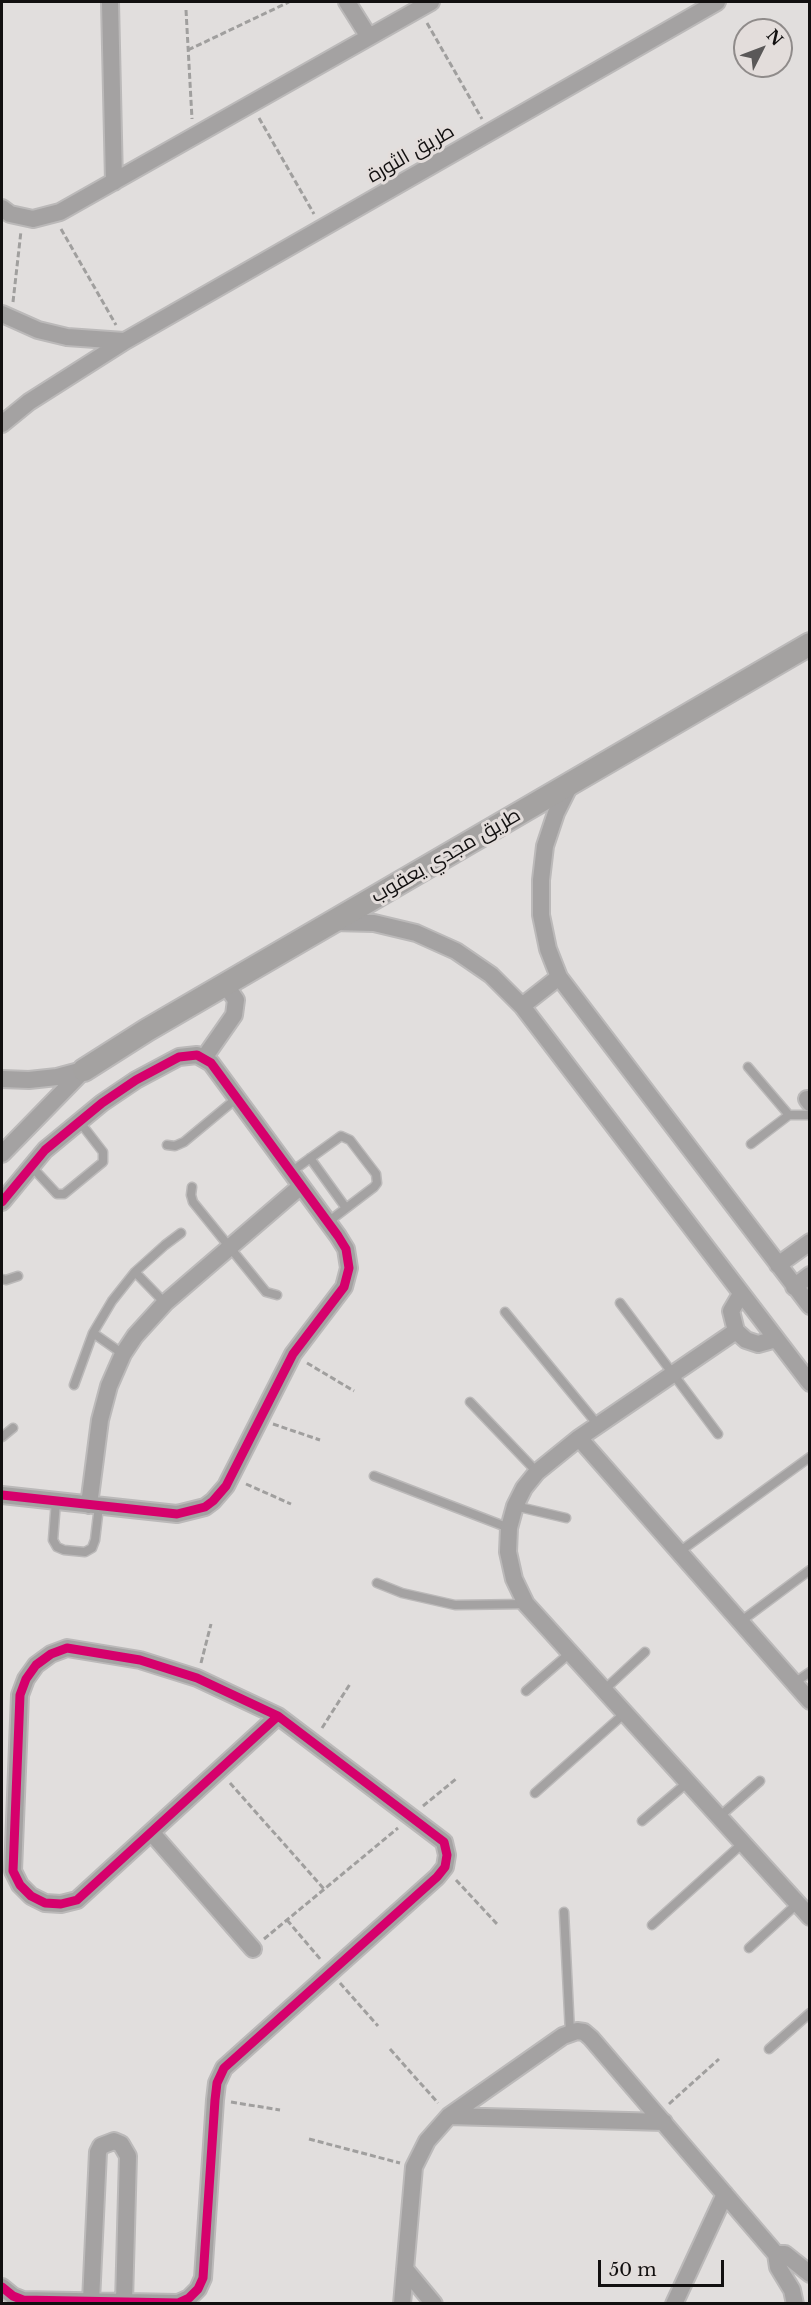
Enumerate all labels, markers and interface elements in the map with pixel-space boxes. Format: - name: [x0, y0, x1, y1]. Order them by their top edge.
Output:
- north arrow: [733, 18, 793, 78]
- text: N: [762, 25, 787, 50]
- street label: طريق الثورة: [363, 119, 459, 189]
- street label: طريق مجدي يعقوب: [367, 803, 525, 909]
- scale bar: [601, 2248, 727, 2286]
- text: 50 m: [609, 2259, 657, 2281]

